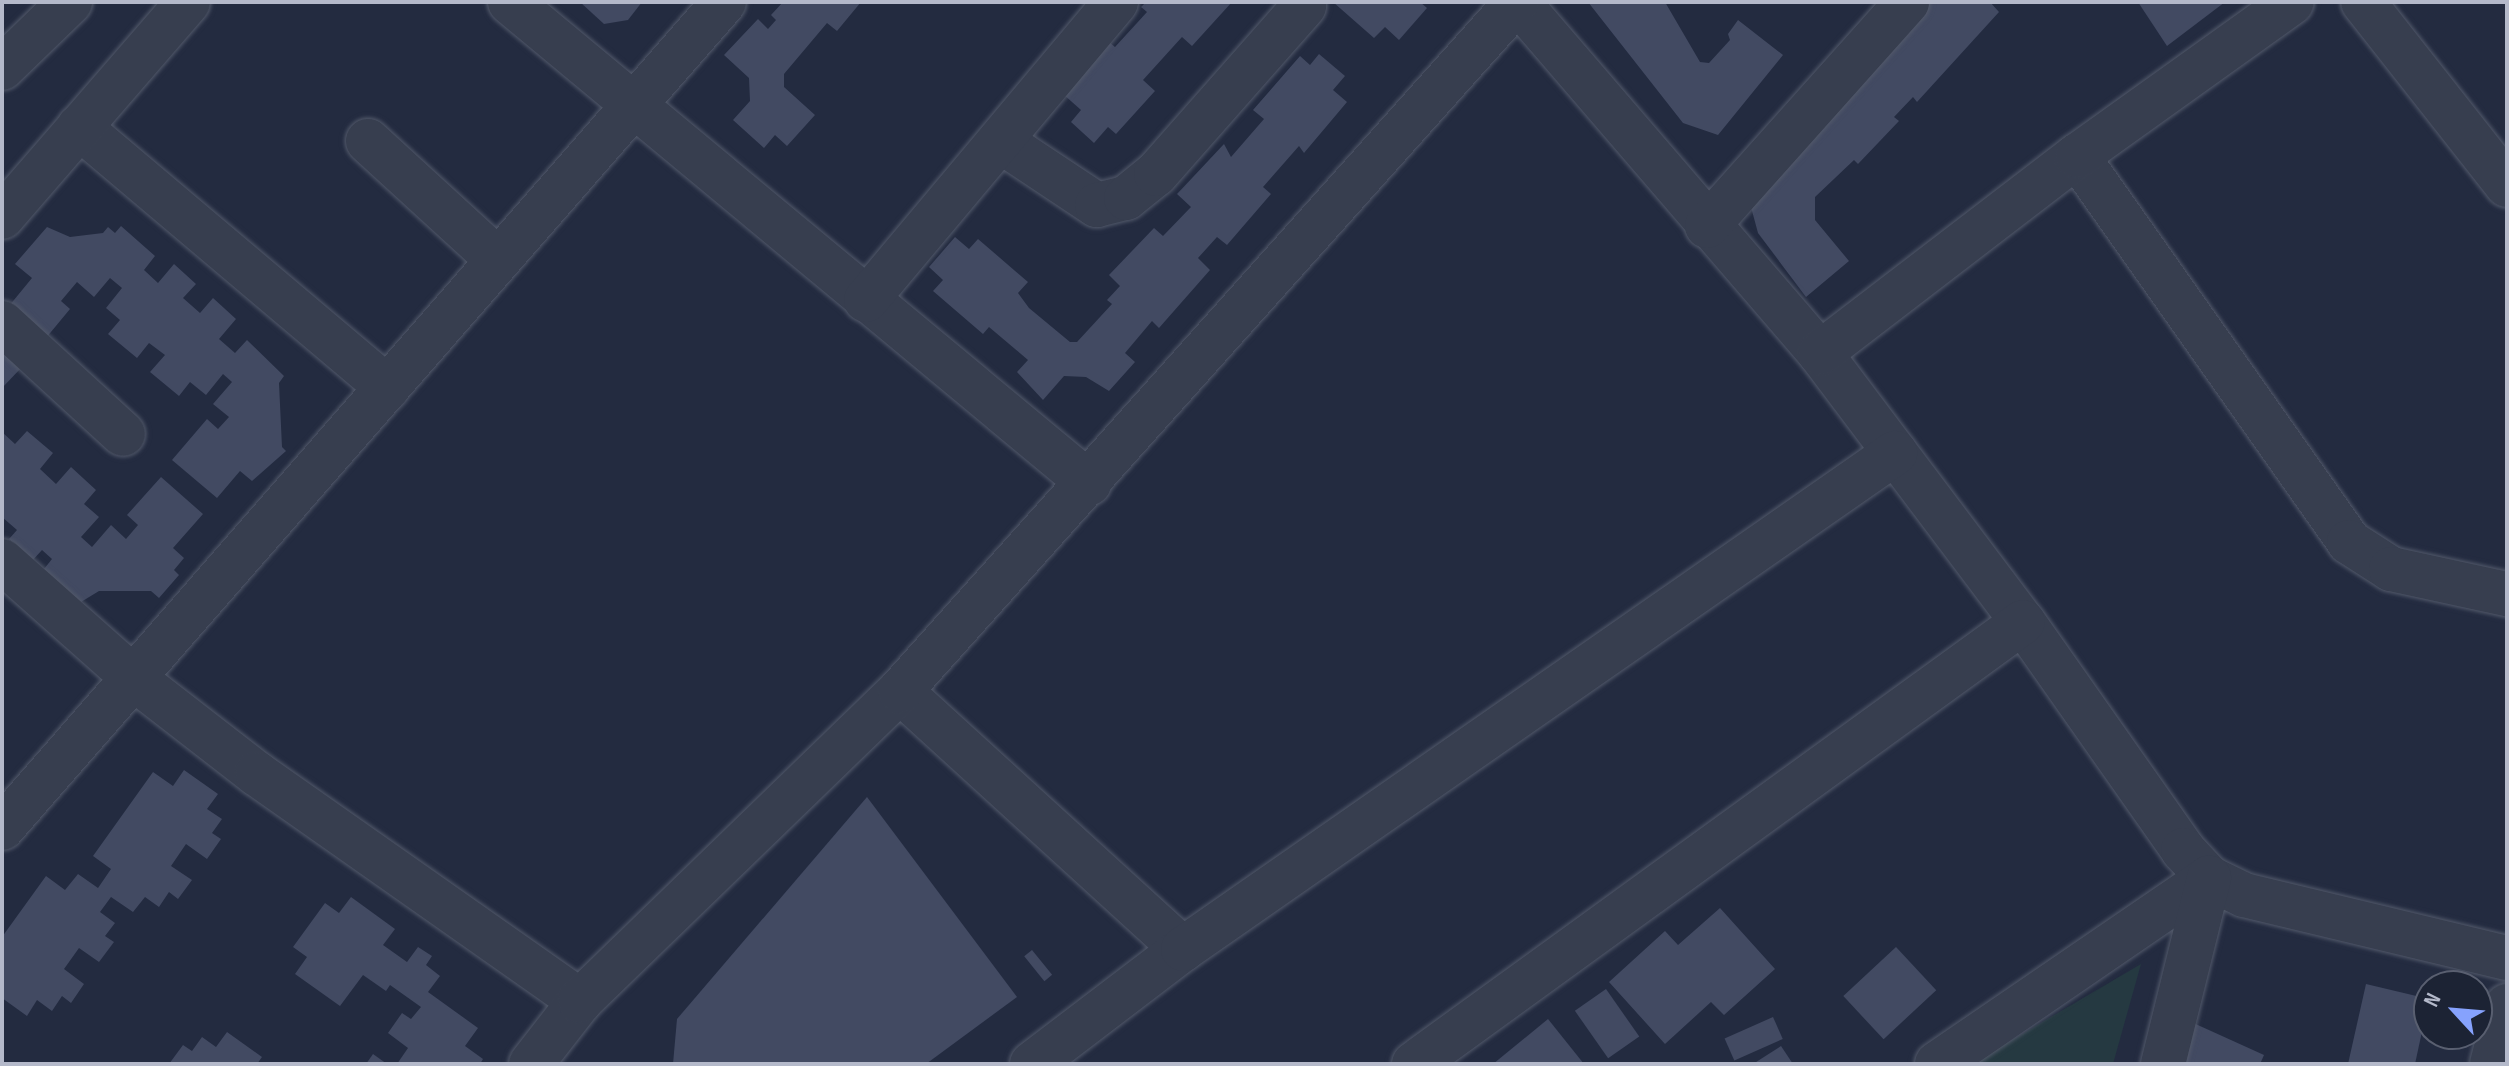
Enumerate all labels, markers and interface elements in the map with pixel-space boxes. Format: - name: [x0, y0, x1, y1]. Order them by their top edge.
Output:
- north arrow: [2413, 970, 2493, 1050]
- text: N: [2418, 989, 2447, 1011]

